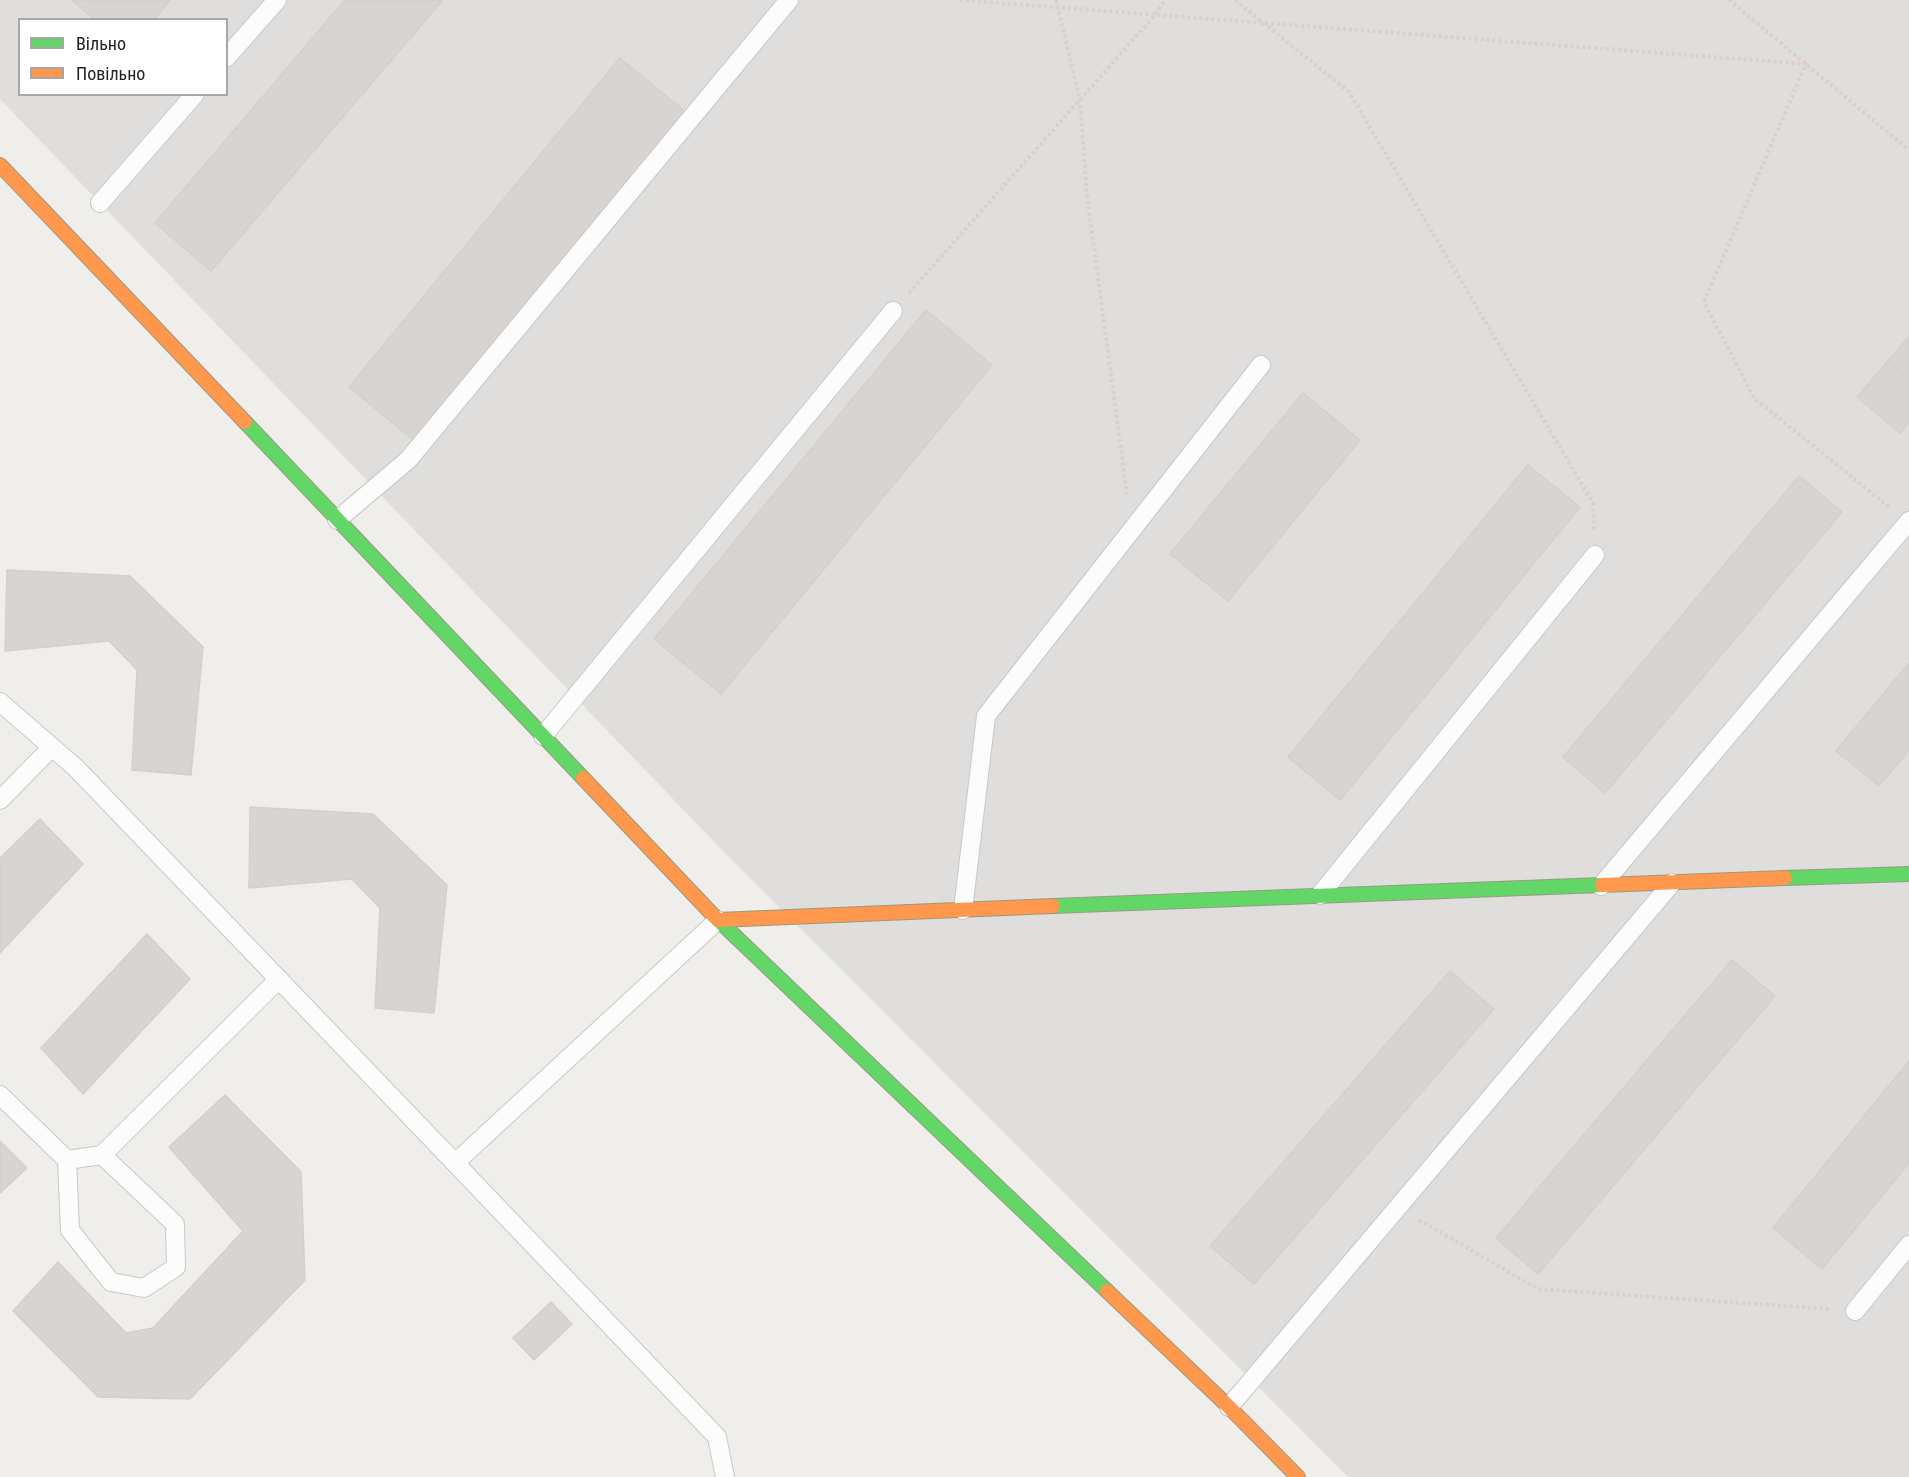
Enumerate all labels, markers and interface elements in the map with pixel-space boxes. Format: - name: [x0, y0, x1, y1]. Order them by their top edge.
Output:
- legend: [18, 18, 228, 96]
- text: Вільно: [76, 33, 126, 54]
- text: Повільно: [76, 63, 145, 84]

